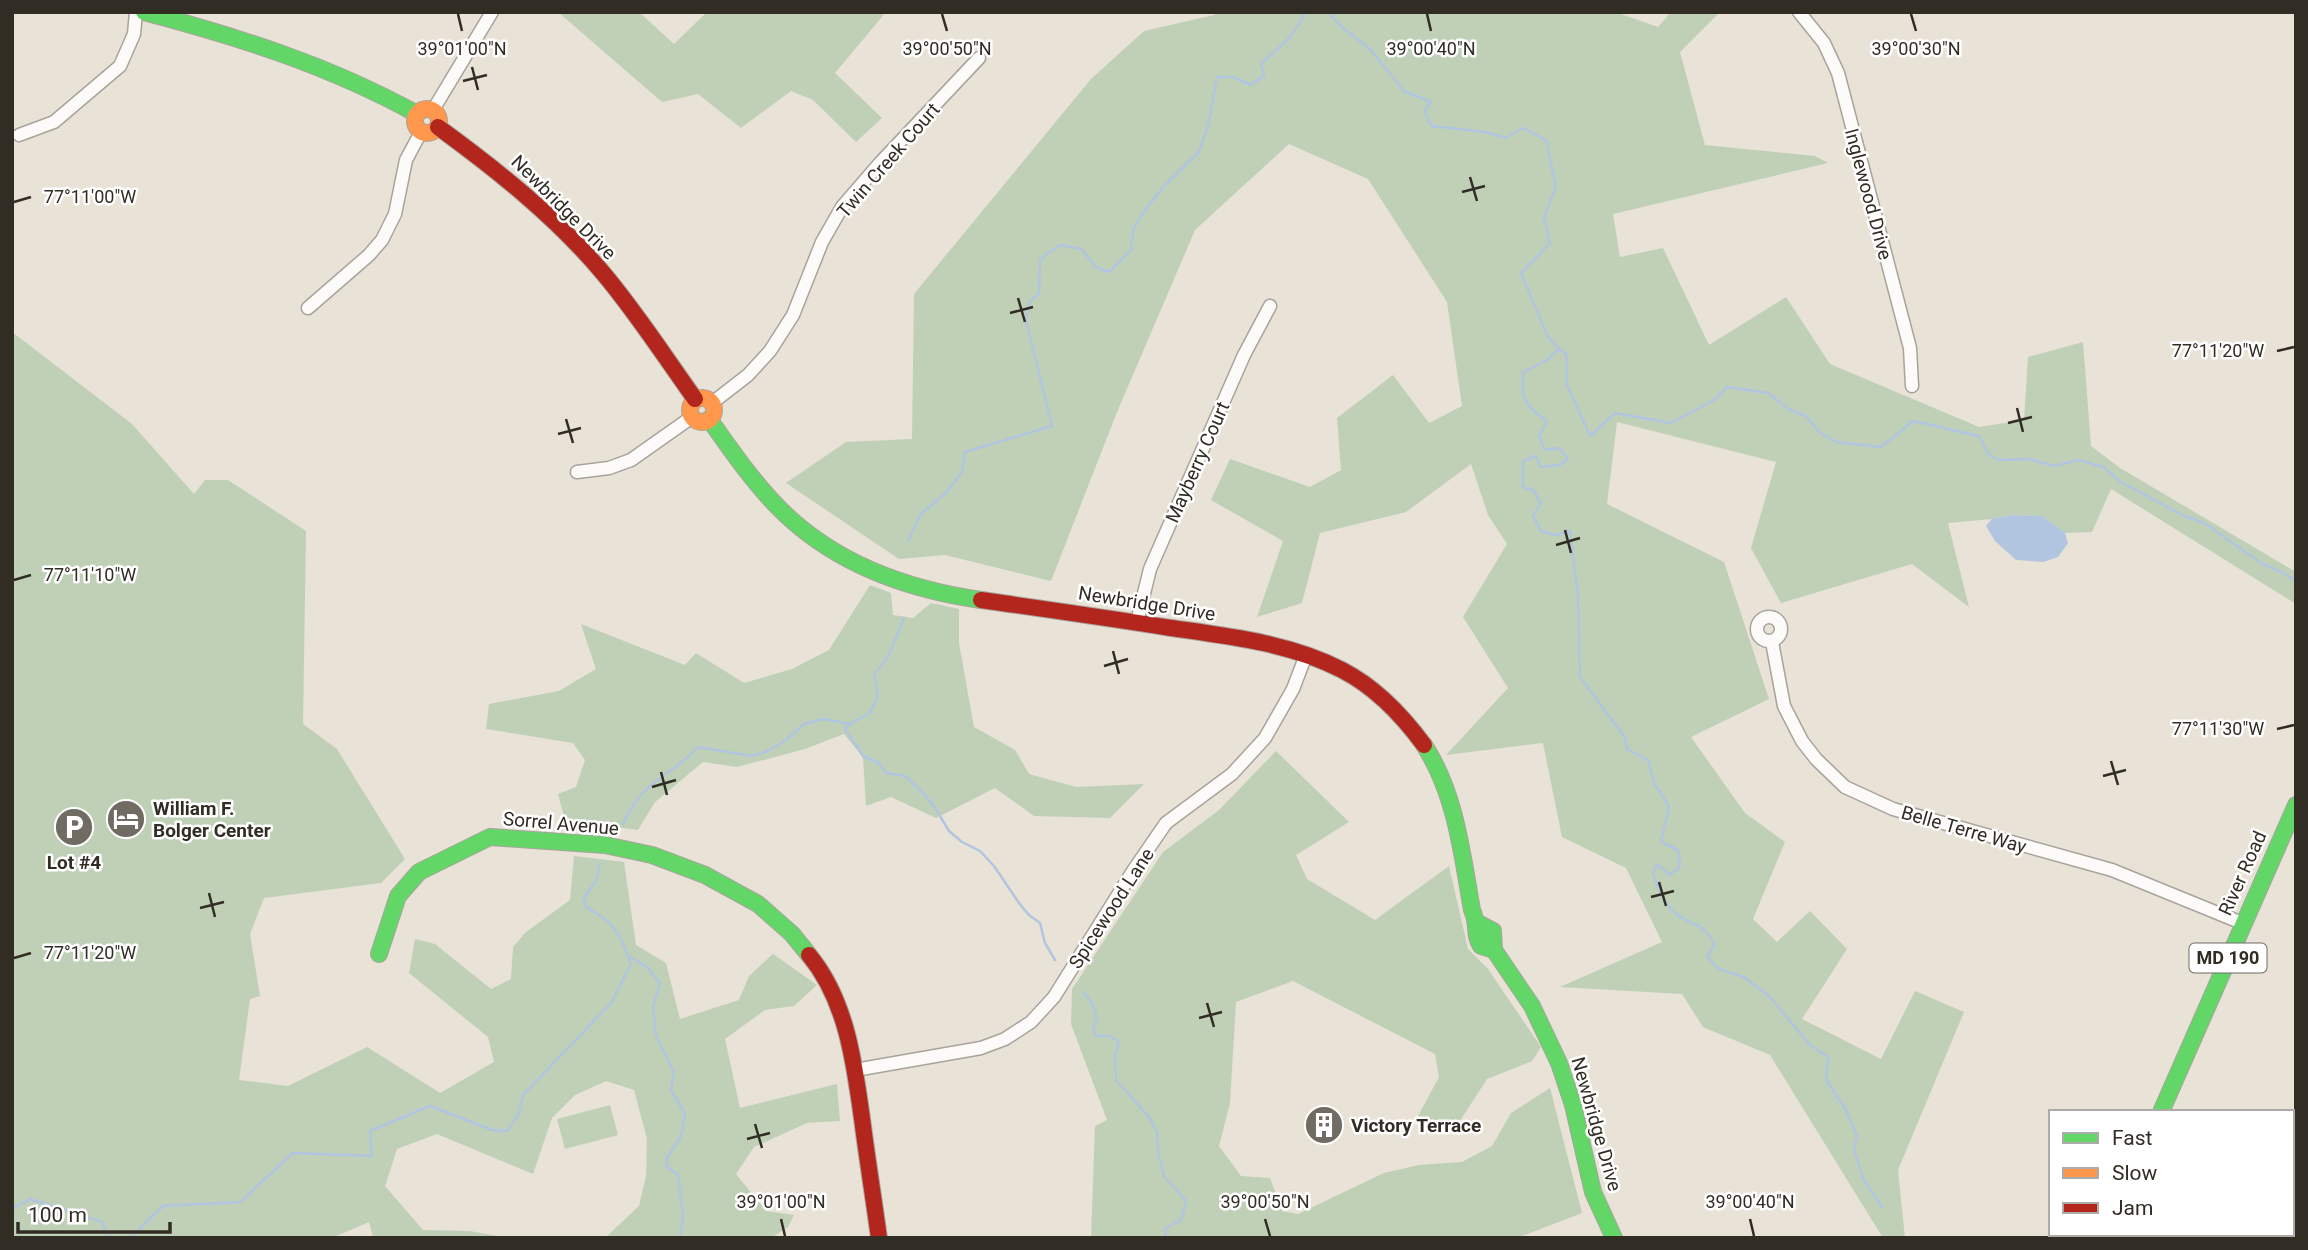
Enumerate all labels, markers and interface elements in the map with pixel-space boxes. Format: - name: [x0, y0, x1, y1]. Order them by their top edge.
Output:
- text: 39°01'00"N: [417, 38, 507, 59]
- text: 39°00'50"N: [902, 38, 992, 59]
- text: 39°00'40"N: [1386, 38, 1476, 59]
- text: 39°00'30"N: [1871, 38, 1961, 59]
- street label: Twin Creek Court: [832, 98, 945, 223]
- street label: Inglewood Drive: [1840, 126, 1897, 262]
- street label: Newbridge Drive: [507, 150, 621, 264]
- text: 77°11'00"W: [44, 186, 136, 207]
- text: 77°11'20"W: [2172, 340, 2264, 361]
- street label: Mayberry Court: [1161, 398, 1234, 526]
- text: 77°11'10"W: [44, 564, 136, 585]
- street label: Newbridge Drive: [1077, 581, 1217, 626]
- text: 77°11'30"W: [2172, 718, 2264, 739]
- place label: William F. Bolger Center: [153, 797, 271, 842]
- hotel icon: William F. Bolger Center: [105, 798, 147, 840]
- street label: Belle Terre Way: [1899, 801, 2029, 858]
- parking icon: Lot #4: [53, 806, 95, 848]
- street label: Sorrel Avenue: [502, 807, 620, 840]
- street label: River Road: [2214, 827, 2271, 919]
- street label: Spicewood Lane: [1064, 844, 1159, 973]
- place label: Lot #4: [47, 851, 101, 874]
- text: 77°11'20"W: [44, 942, 136, 963]
- road number: MD 190: [2190, 944, 2266, 973]
- street label: Newbridge Drive: [1566, 1054, 1627, 1194]
- building icon: Victory Terrace: [1303, 1104, 1345, 1146]
- legend: [2049, 1110, 2294, 1236]
- place label: Victory Terrace: [1351, 1114, 1481, 1137]
- text: Fast: [2112, 1126, 2153, 1150]
- text: Slow: [2112, 1161, 2158, 1185]
- scale bar: [18, 1190, 170, 1234]
- text: 39°01'00"N: [736, 1191, 826, 1212]
- text: 39°00'50"N: [1220, 1191, 1310, 1212]
- text: 39°00'40"N: [1705, 1191, 1795, 1212]
- text: Jam: [2112, 1196, 2153, 1220]
- text: 100 m: [28, 1203, 87, 1227]

